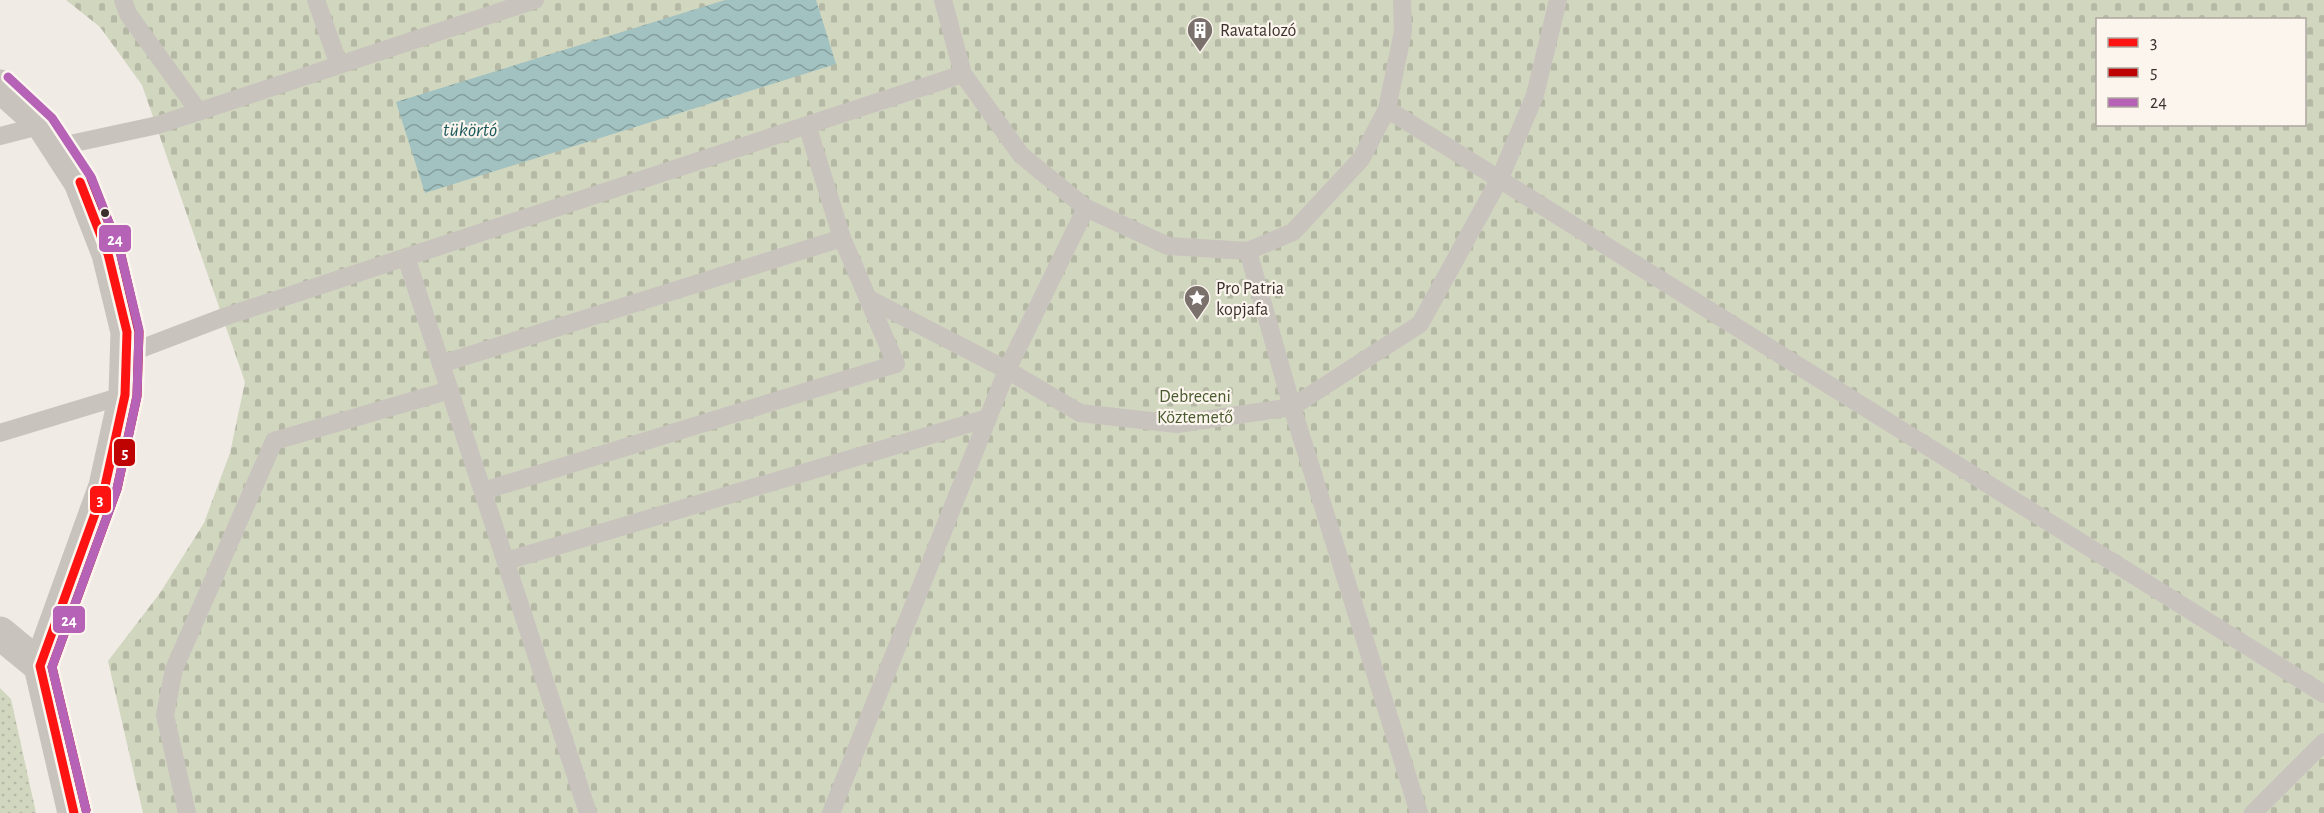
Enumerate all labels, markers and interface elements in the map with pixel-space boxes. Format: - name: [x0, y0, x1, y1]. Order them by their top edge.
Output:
- building icon: Ravatalozó: [1185, 15, 1215, 53]
- legend: [2096, 18, 2306, 126]
- place label: Ravatalozó: [1220, 22, 1297, 40]
- text: 3: [2150, 34, 2157, 52]
- text: 5: [2150, 64, 2158, 82]
- text: 24: [2150, 94, 2167, 112]
- water label: tükörtó: [443, 120, 497, 140]
- unlabelled marker: [99, 207, 111, 219]
- line badge: 24: [98, 224, 132, 253]
- text: 24: [107, 232, 123, 248]
- place label: Pro Patria kopjafa: [1216, 280, 1284, 319]
- place icon: Pro Patria kopjafa: [1182, 283, 1212, 321]
- park label: Debreceni Köztemető: [1157, 388, 1233, 427]
- line badge: 5: [113, 438, 136, 467]
- text: 5: [122, 445, 129, 461]
- line badge: 3: [89, 485, 112, 514]
- text: 3: [97, 492, 104, 508]
- line badge: 24: [52, 605, 86, 634]
- text: 24: [61, 613, 77, 629]

